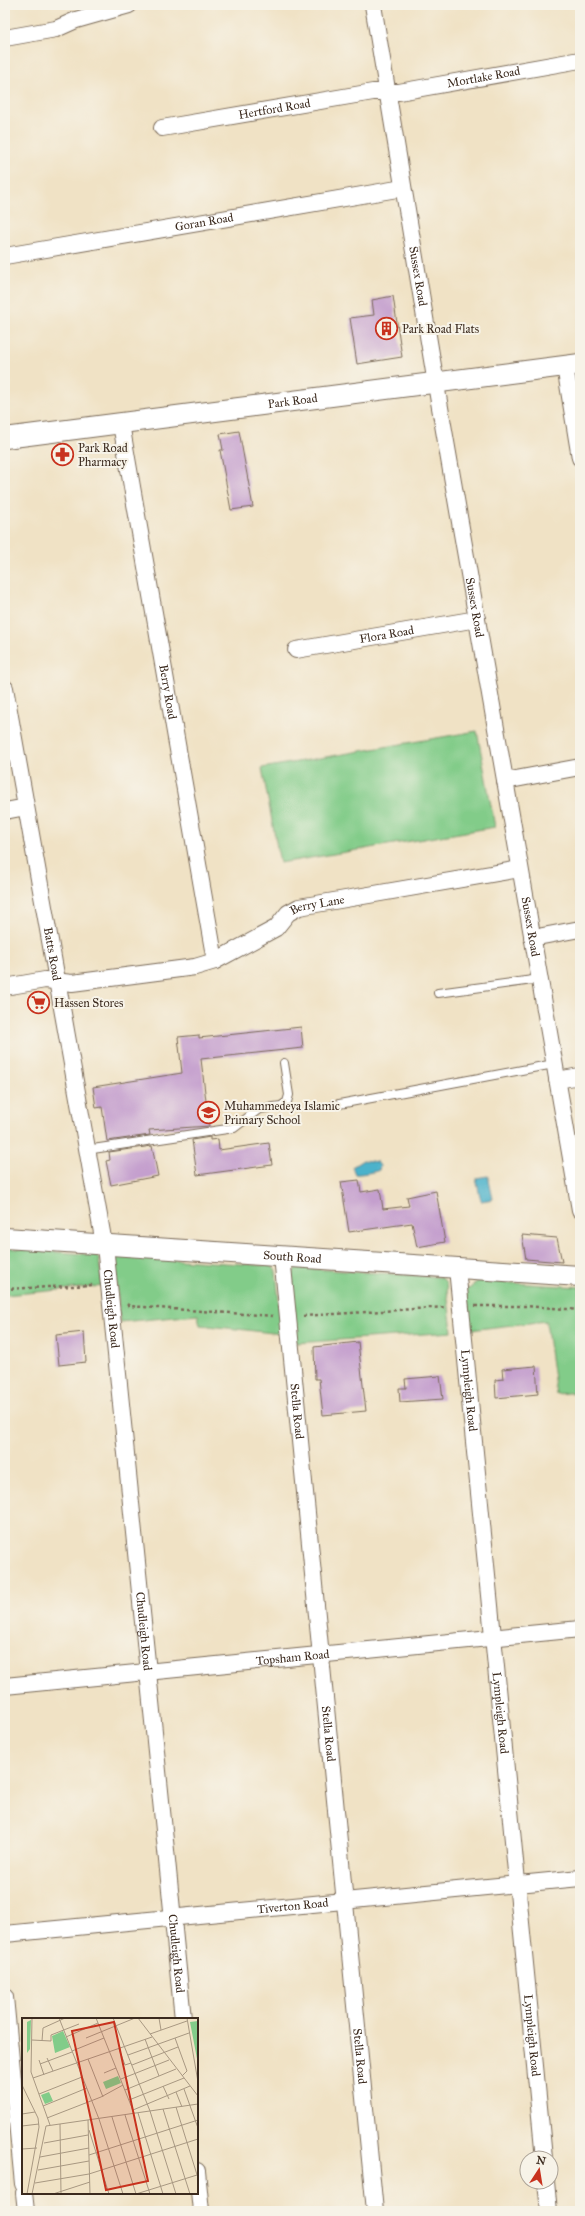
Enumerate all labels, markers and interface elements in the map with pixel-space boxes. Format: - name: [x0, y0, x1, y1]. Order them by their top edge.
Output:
- street label: Mortlake Road: [446, 64, 521, 90]
- street label: Hertford Road: [237, 96, 311, 122]
- street label: Goran Road: [174, 210, 234, 234]
- street label: Sussex Road: [406, 245, 430, 307]
- building icon: Park Road Flats: [374, 316, 400, 342]
- place label: Park Road Flats: [402, 322, 479, 336]
- street label: Park Road: [267, 391, 318, 411]
- place label: Park Road Pharmacy: [78, 441, 128, 469]
- pharmacy icon: Park Road Pharmacy: [49, 442, 75, 468]
- street label: Sussex Road: [463, 576, 487, 638]
- street label: Flora Road: [358, 623, 415, 646]
- street label: Berry Road: [156, 663, 180, 721]
- street label: Berry Lane: [287, 892, 346, 918]
- street label: Sussex Road: [518, 896, 543, 958]
- street label: Batts Road: [41, 926, 64, 982]
- supermarket icon: Hassen Stores: [25, 990, 51, 1016]
- place label: Hassen Stores: [54, 996, 123, 1010]
- place label: Muhammedeya Islamic Primary School: [224, 1099, 340, 1127]
- school or university icon: Muhammedeya Islamic Primary School: [195, 1100, 221, 1126]
- street label: South Road: [263, 1248, 322, 1266]
- street label: Chudleigh Road: [100, 1269, 122, 1349]
- street label: Lympleigh Road: [458, 1349, 480, 1432]
- street label: Stella Road: [287, 1383, 307, 1440]
- street label: Chudleigh Road: [133, 1591, 155, 1671]
- street label: Topsham Road: [255, 1647, 330, 1668]
- street label: Lympleigh Road: [490, 1671, 511, 1755]
- street label: Stella Road: [319, 1705, 338, 1762]
- street label: Tiverton Road: [256, 1896, 329, 1916]
- street label: Chudleigh Road: [165, 1913, 187, 1994]
- street label: Lympleigh Road: [521, 1994, 543, 2077]
- inset map: [22, 2018, 198, 2194]
- street label: Stella Road: [350, 2028, 370, 2085]
- north arrow: [519, 2150, 559, 2190]
- text: N: [535, 2153, 548, 2168]

